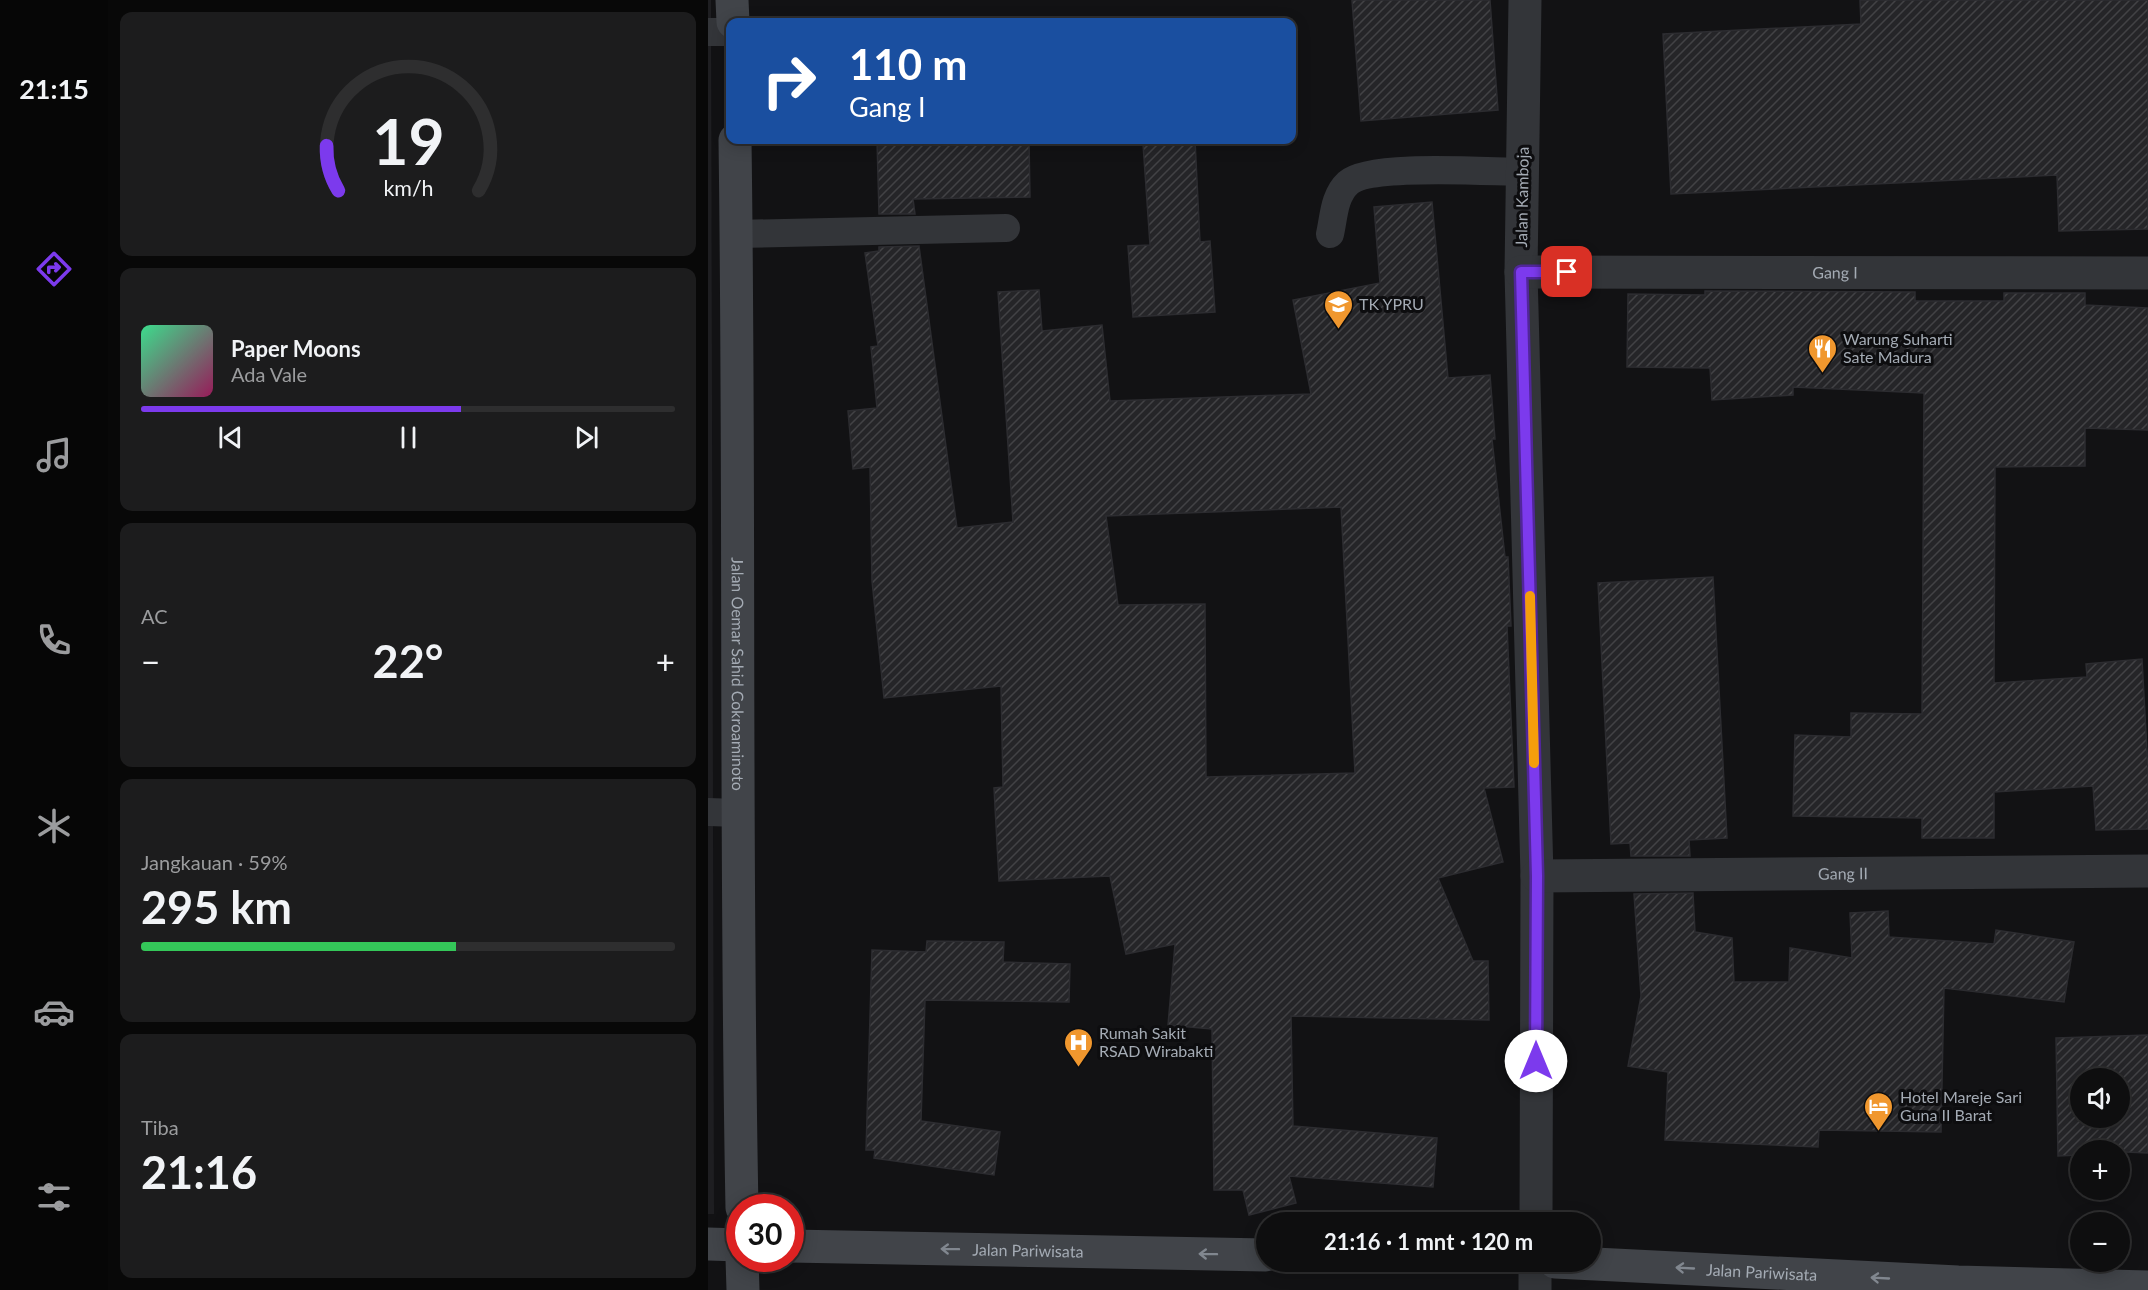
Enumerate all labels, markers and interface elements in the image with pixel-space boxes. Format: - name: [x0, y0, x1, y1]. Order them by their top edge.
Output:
- text: 110 m: [849, 39, 967, 89]
- icon: right: [750, 42, 828, 120]
- text: 21:15: [19, 72, 89, 105]
- text: Gang I: [849, 90, 926, 123]
- text: 19: [372, 103, 444, 178]
- street label: Jalan Kamboja: [1511, 147, 1532, 247]
- text: km/h: [383, 175, 433, 201]
- pin: [1541, 246, 1592, 297]
- icon: directions: [33, 248, 75, 290]
- icon: arrive: [1550, 255, 1583, 288]
- street label: Gang I: [1812, 262, 1858, 282]
- school or university icon: TK YPRU: [1322, 288, 1354, 330]
- place label: TK YPRU: [1359, 294, 1424, 313]
- place label: Warung Suharti Sate Madura: [1843, 329, 1953, 366]
- restaurant icon: Warung Suharti Sate Madura: [1806, 332, 1838, 374]
- text: Paper Moons: [231, 335, 361, 362]
- text: Ada Vale: [231, 362, 307, 386]
- icon: previous: [214, 421, 247, 454]
- icon: pause: [392, 421, 425, 454]
- icon: next: [570, 421, 603, 454]
- icon: music: [33, 434, 75, 476]
- street label: Jalan Oemar Sahid Cokroaminoto: [729, 557, 748, 791]
- text: AC: [141, 604, 168, 628]
- icon: phone: [33, 619, 75, 661]
- text: 22°: [373, 634, 443, 688]
- text: −: [141, 641, 160, 681]
- text: +: [656, 641, 675, 681]
- icon: climate: [33, 805, 75, 847]
- text: Jangkauan · 59%: [141, 850, 288, 874]
- street label: Gang II: [1818, 863, 1868, 883]
- text: 295 km: [141, 880, 292, 934]
- icon: car: [33, 991, 75, 1033]
- place label: Rumah Sakit RSAD Wirabakti: [1099, 1023, 1213, 1060]
- hospital icon: Rumah Sakit RSAD Wirabakti: [1062, 1026, 1094, 1068]
- position arrow: [1504, 1029, 1568, 1093]
- map controls: [2070, 1068, 2130, 1272]
- button: sound: [2070, 1068, 2130, 1128]
- place label: Hotel Mareje Sari Guna II Barat: [1900, 1087, 2022, 1124]
- hotel icon: Hotel Mareje Sari Guna II Barat: [1863, 1090, 1895, 1132]
- text: Tiba: [141, 1115, 179, 1139]
- button: +: [2070, 1140, 2130, 1200]
- text: 21:16: [141, 1145, 257, 1199]
- icon: filters: [33, 1176, 75, 1218]
- speed limit sign: 30: [726, 1194, 804, 1272]
- button: −: [2070, 1212, 2130, 1272]
- text: 21:16 · 1 mnt · 120 m: [1324, 1228, 1533, 1255]
- street label: Jalan Pariwisata: [972, 1239, 1084, 1261]
- one-way arrow: [940, 1243, 960, 1255]
- one-way arrow: [1198, 1248, 1218, 1260]
- street label: Jalan Pariwisata: [1706, 1260, 1818, 1284]
- one-way arrow: [1675, 1263, 1695, 1274]
- one-way arrow: [1870, 1273, 1890, 1284]

